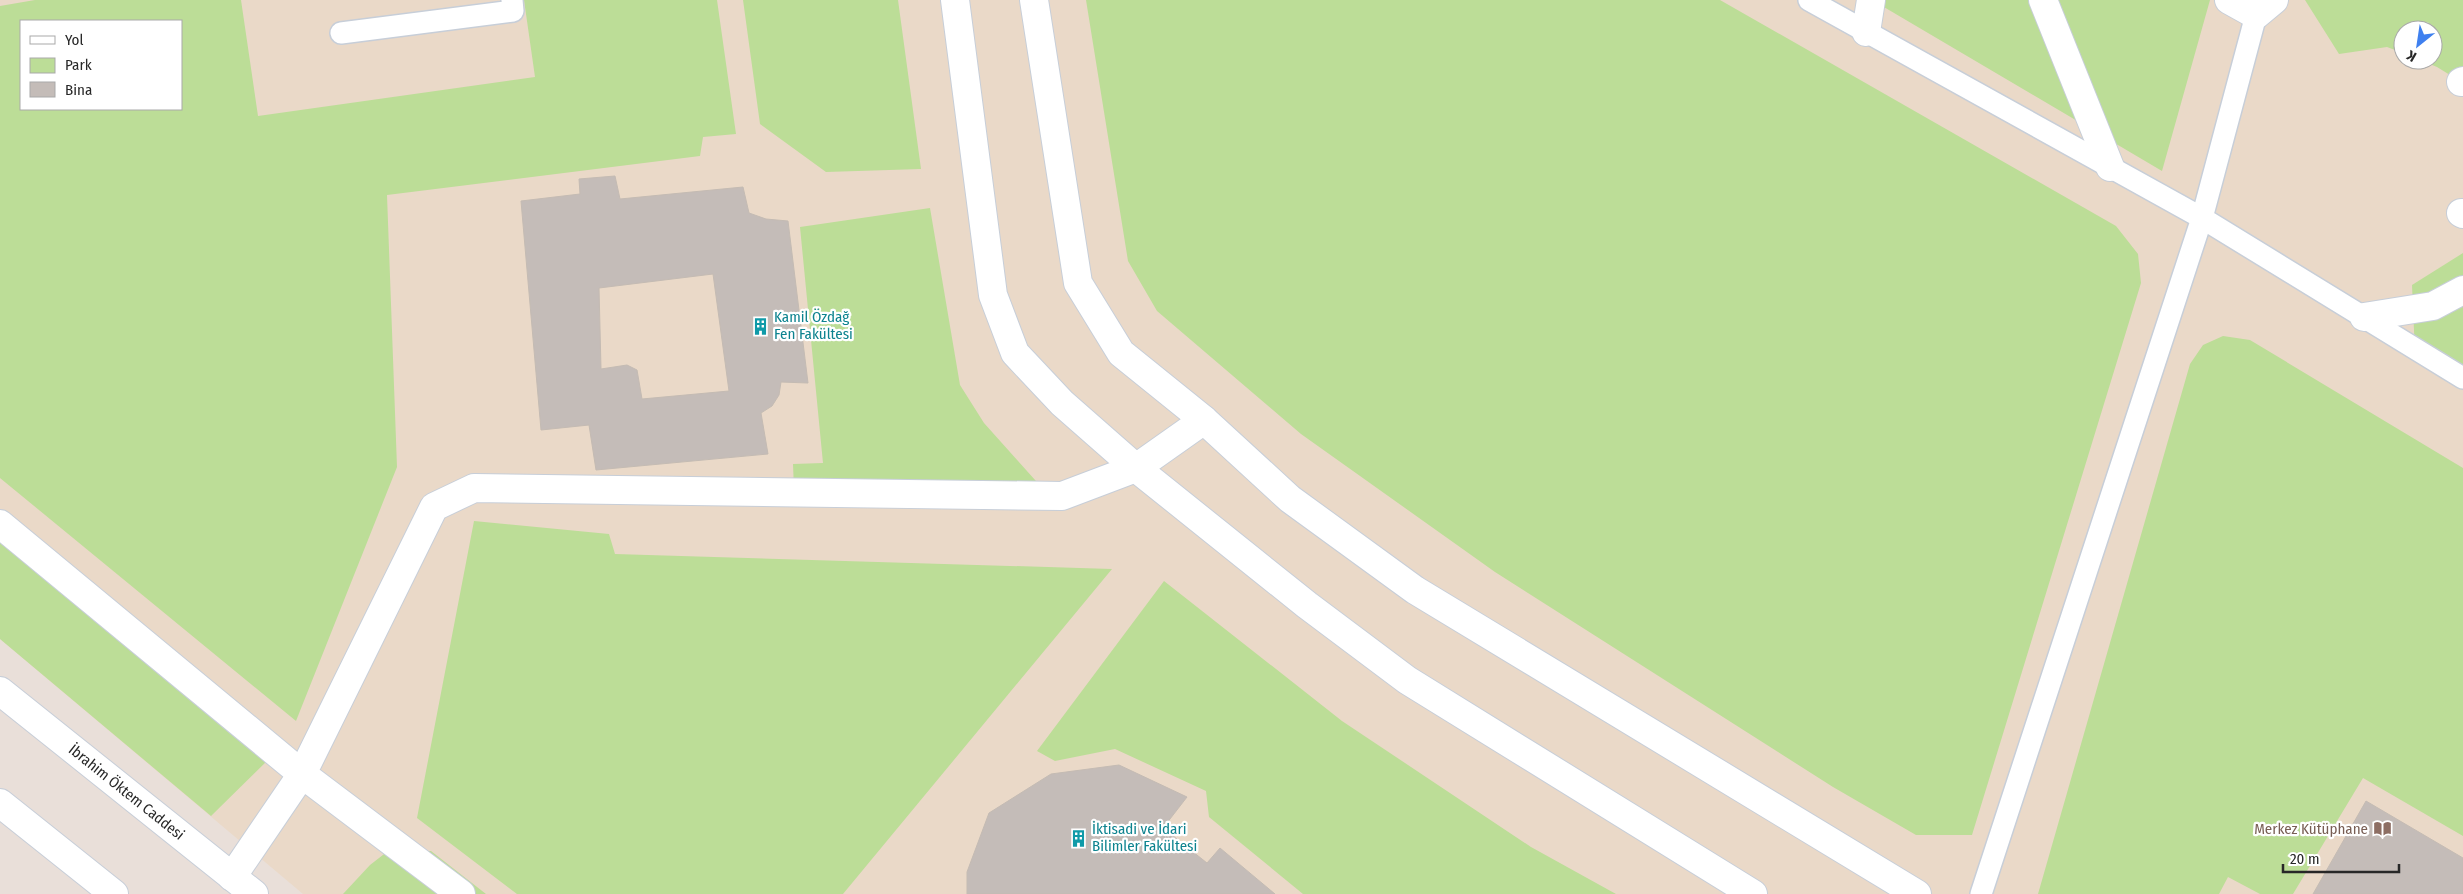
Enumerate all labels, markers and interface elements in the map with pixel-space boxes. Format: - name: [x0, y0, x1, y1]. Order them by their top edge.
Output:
- legend: [20, 20, 182, 110]
- north arrow: [2393, 20, 2443, 70]
- text: Yol: [65, 31, 83, 49]
- text: K: [2403, 46, 2420, 65]
- text: Park: [65, 56, 92, 74]
- text: Bina: [65, 81, 92, 99]
- place label: Kamil Özdağ Fen Fakültesi: [774, 308, 853, 343]
- building icon: Kamil Özdağ Fen Fakültesi: [750, 316, 770, 336]
- street label: İbrahim Öktem Caddesi: [65, 740, 188, 844]
- library icon: Merkez Kütüphane: [2372, 819, 2392, 839]
- place label: İktisadi ve İdari Bilimler Fakültesi: [1092, 820, 1197, 855]
- place label: Merkez Kütüphane: [2254, 820, 2368, 838]
- building icon: İktisadi ve İdari Bilimler Fakültesi: [1068, 828, 1088, 848]
- scale bar: [2283, 842, 2399, 874]
- text: 20 m: [2290, 850, 2320, 868]

